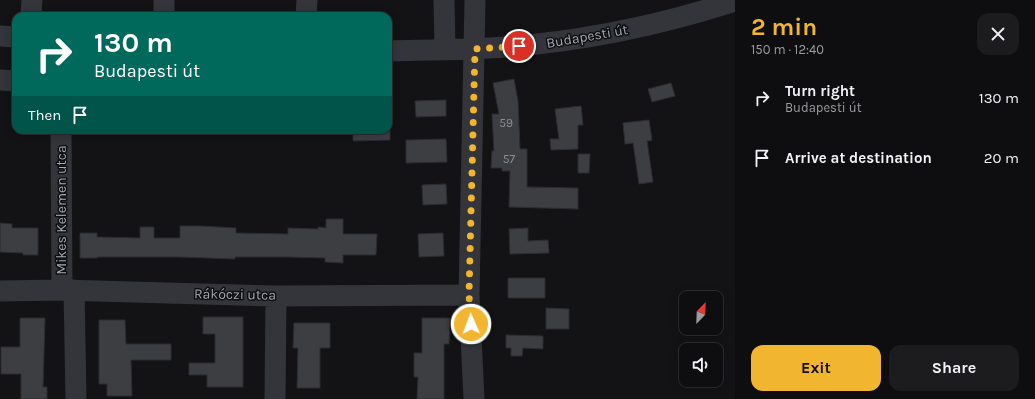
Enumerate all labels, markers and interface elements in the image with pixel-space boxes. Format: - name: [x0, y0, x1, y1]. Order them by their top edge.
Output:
- text: 2 min: [751, 13, 817, 41]
- button: close: [977, 13, 1019, 55]
- street label: Budapesti út: [545, 21, 629, 52]
- text: 130 m: [94, 26, 173, 59]
- icon: right: [28, 28, 80, 80]
- pin: [502, 29, 536, 63]
- icon: arrive: [508, 35, 530, 57]
- text: 150 m · 12:40: [751, 42, 824, 57]
- text: Budapesti út: [94, 60, 200, 82]
- text: Turn right: [785, 82, 855, 100]
- icon: right: [751, 87, 773, 109]
- text: 130 m: [979, 89, 1019, 107]
- text: Budapesti út: [785, 100, 862, 115]
- icon: arrive: [69, 104, 91, 126]
- text: Then: [28, 106, 61, 124]
- house number: 59: [499, 116, 513, 130]
- street label: Mikes Kelemen utca: [53, 145, 70, 275]
- icon: arrive: [751, 147, 773, 169]
- text: Arrive at destination: [785, 149, 932, 167]
- text: 20 m: [984, 149, 1019, 167]
- house number: 57: [503, 152, 516, 166]
- street label: Rákóczi utca: [194, 285, 276, 304]
- north arrow: [679, 291, 723, 335]
- map controls: [679, 291, 723, 387]
- position arrow: [450, 303, 492, 345]
- button: sound: [679, 343, 723, 387]
- button: Exit: [751, 345, 881, 391]
- button: Share: [889, 345, 1019, 391]

